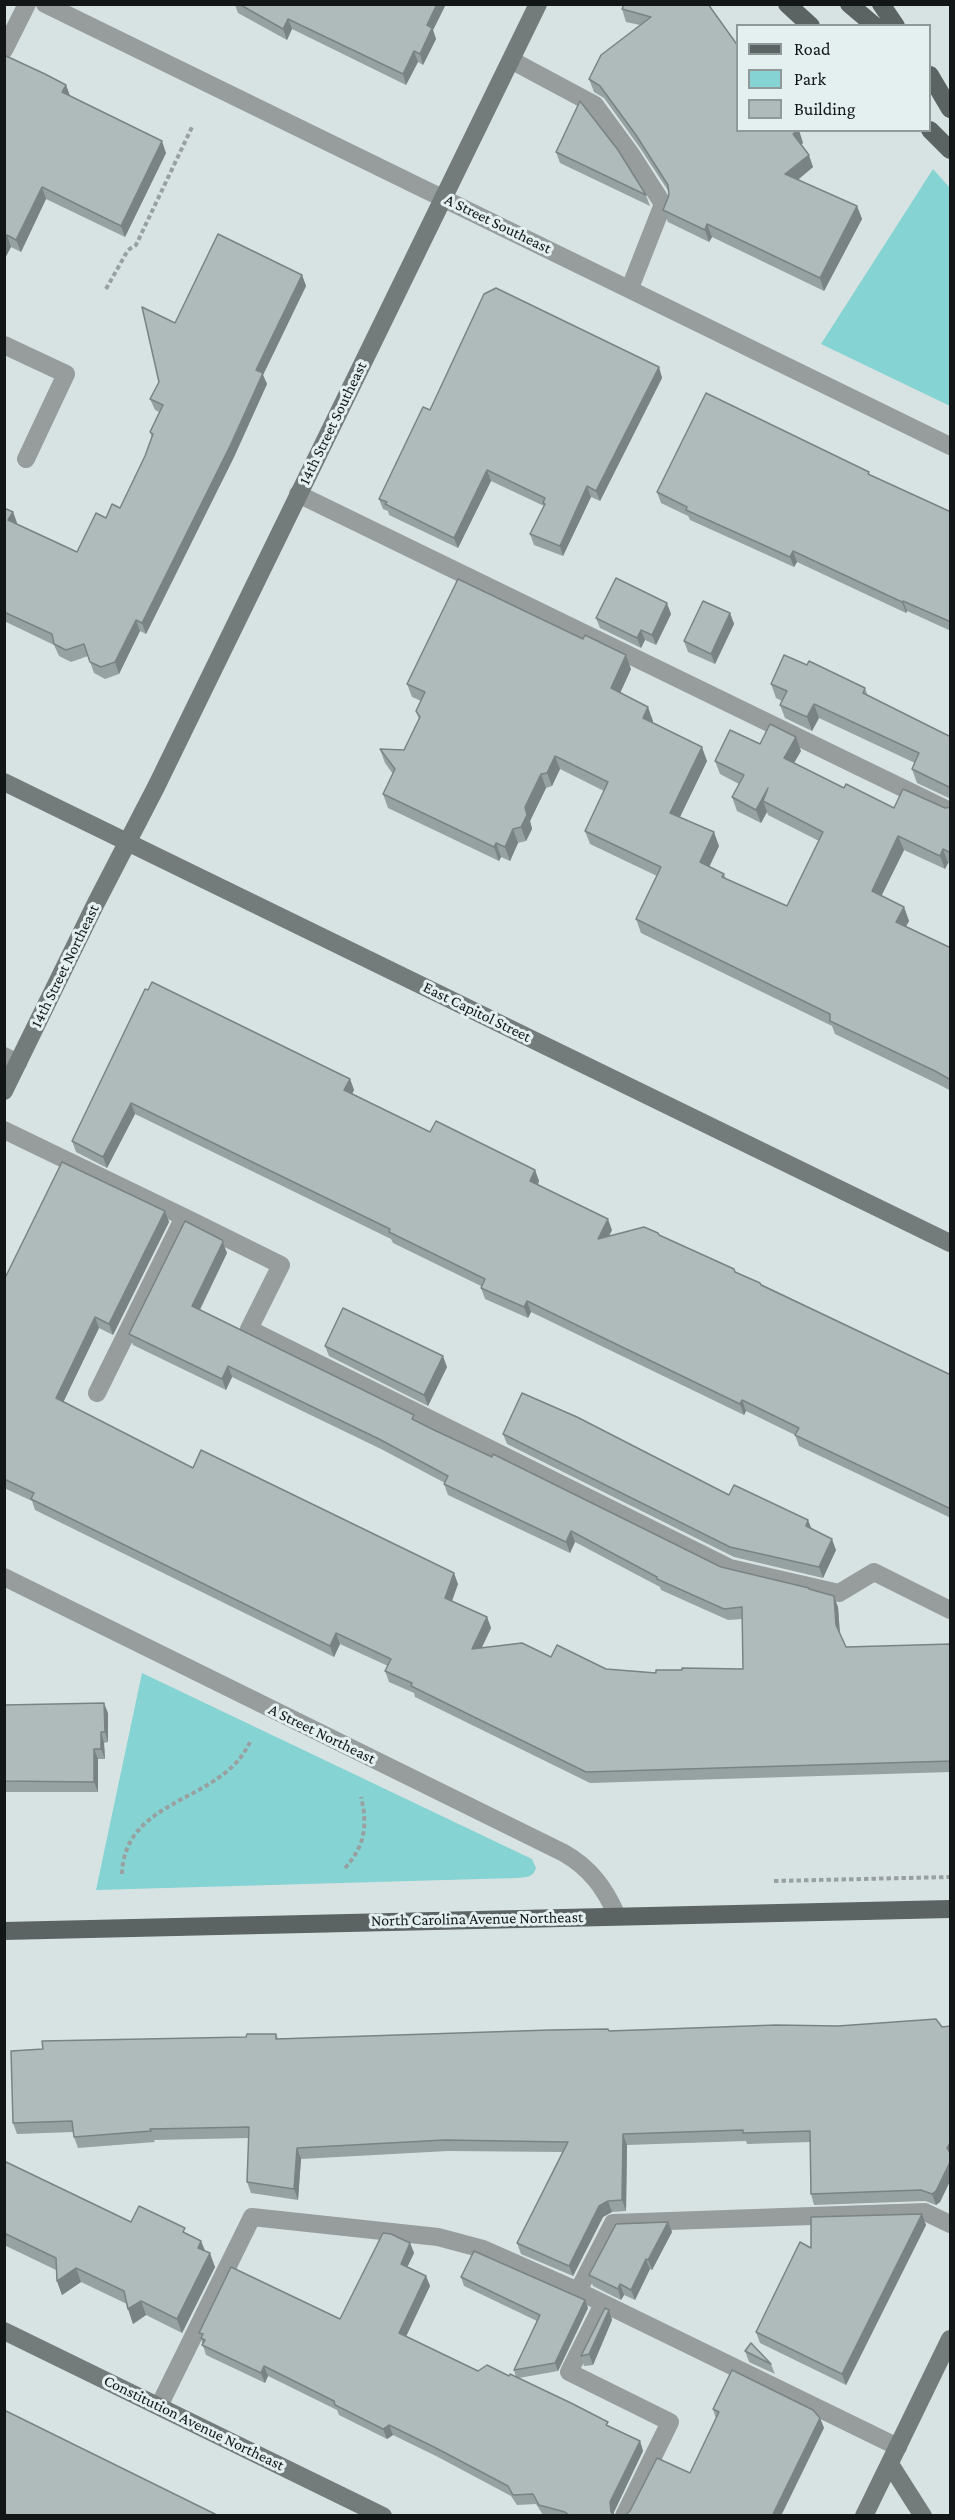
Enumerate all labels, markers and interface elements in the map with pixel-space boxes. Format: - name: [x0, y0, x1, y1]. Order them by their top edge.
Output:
- legend: [736, 24, 931, 132]
- text: Road: [794, 39, 831, 59]
- text: Park: [794, 69, 826, 89]
- text: Building: [794, 99, 855, 119]
- street label: A Street Southeast: [441, 190, 555, 258]
- street label: 14th Street Southeast: [295, 358, 371, 488]
- street label: 14th Street Northeast: [27, 901, 103, 1031]
- street label: East Capitol Street: [420, 978, 534, 1046]
- street label: A Street Northeast: [265, 1700, 379, 1768]
- street label: North Carolina Avenue Northeast: [371, 1908, 583, 1930]
- street label: Constitution Avenue Northeast: [101, 2371, 287, 2475]

